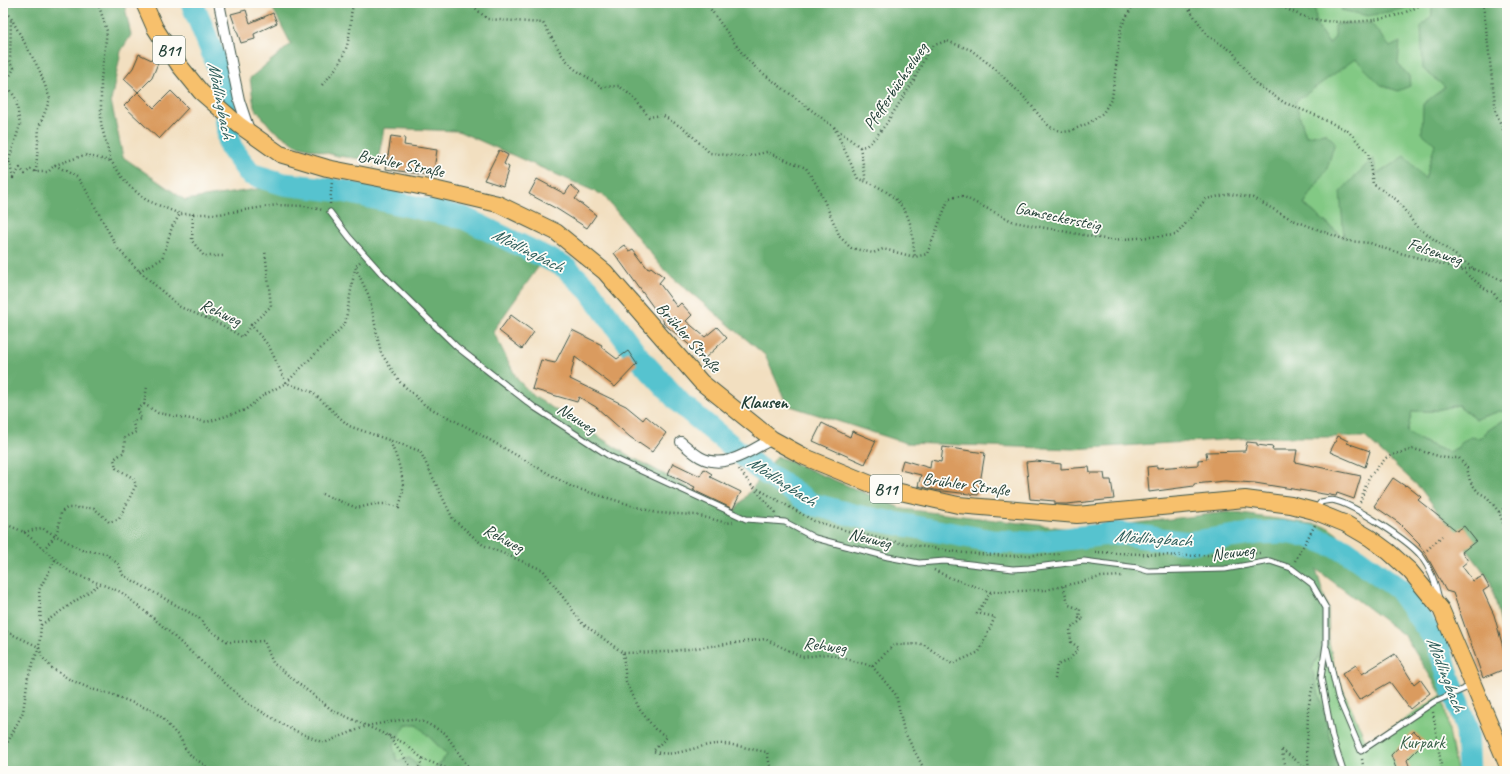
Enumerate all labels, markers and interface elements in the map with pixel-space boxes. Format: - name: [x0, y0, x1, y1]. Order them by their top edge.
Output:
- road number: B11: [153, 36, 185, 64]
- street label: Pfefferbüchselweg: [859, 38, 933, 134]
- water label: Mödlingbach: [203, 60, 239, 142]
- street label: Brühler Straße: [356, 145, 447, 182]
- street label: Gamseckersteig: [1013, 197, 1105, 236]
- water label: Mödlingbach: [489, 223, 569, 278]
- street label: Felsenweg: [1405, 233, 1466, 271]
- street label: Rehweg: [197, 294, 245, 331]
- street label: Brühler Straße: [652, 298, 727, 378]
- district label: Klausen: [740, 391, 790, 413]
- street label: Neuweg: [553, 398, 602, 440]
- water label: Mödlingbach: [744, 451, 822, 512]
- street label: Brühler Straße: [921, 468, 1012, 501]
- road number: B11: [870, 475, 902, 503]
- street label: Rehweg: [480, 519, 528, 558]
- street label: Neuweg: [847, 523, 895, 554]
- water label: Mödlingbach: [1114, 524, 1194, 552]
- street label: Neuweg: [1211, 539, 1257, 566]
- street label: Rehweg: [802, 632, 848, 659]
- water label: Mödlingbach: [1422, 634, 1471, 716]
- park label: Kurpark: [1399, 732, 1447, 753]

